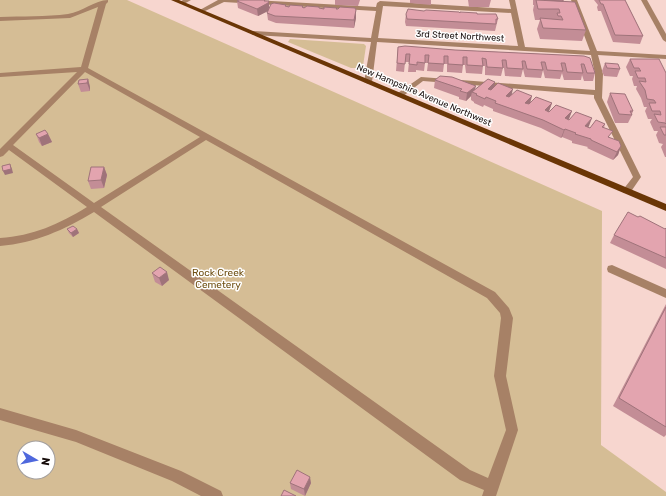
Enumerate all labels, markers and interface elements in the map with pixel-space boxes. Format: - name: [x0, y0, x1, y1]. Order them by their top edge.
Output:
- street label: 3rd Street Northwest: [416, 29, 505, 43]
- street label: New Hampshire Avenue Northwest: [355, 62, 493, 128]
- park label: Rock Creek Cemetery: [192, 267, 245, 291]
- north arrow: [16, 440, 56, 480]
- text: N: [38, 457, 52, 466]

